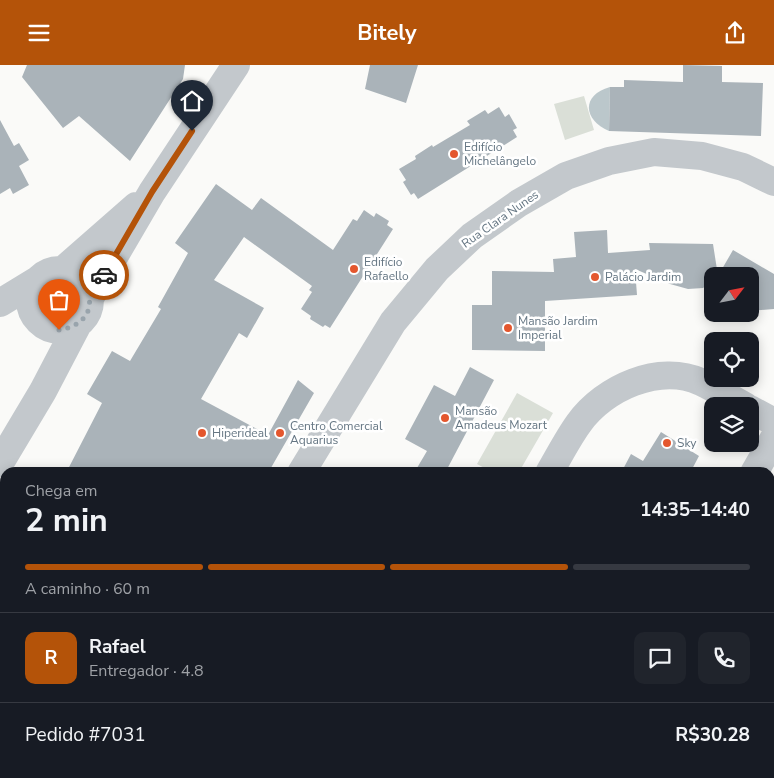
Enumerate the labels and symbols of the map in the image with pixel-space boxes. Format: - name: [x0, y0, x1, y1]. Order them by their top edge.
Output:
- pin: [171, 80, 213, 131]
- place label: Edifício Michelângelo: [464, 139, 536, 169]
- marker: Edifício Michelângelo: [448, 148, 460, 160]
- street label: Rua Clara Nunes: [458, 186, 542, 251]
- courier: [79, 250, 129, 300]
- place label: Edifício Rafaello: [364, 254, 409, 284]
- marker: Edifício Rafaello: [348, 263, 360, 275]
- north arrow: [704, 267, 759, 323]
- place label: Palácio Jardim: [605, 269, 681, 285]
- marker: Palácio Jardim: [589, 271, 601, 283]
- pin: [38, 279, 80, 330]
- place label: Mansão Jardim Imperial: [518, 313, 598, 343]
- marker: Mansão Jardim Imperial: [502, 322, 514, 334]
- place label: Mansão Amadeus Mozart: [455, 403, 548, 433]
- marker: Mansão Amadeus Mozart: [439, 412, 451, 424]
- place label: Centro Comercial Aquarius: [290, 418, 383, 448]
- place label: Hiperideal: [212, 425, 268, 441]
- marker: Hiperideal: [196, 427, 208, 439]
- marker: Centro Comercial Aquarius: [274, 427, 286, 439]
- place label: Sky: [677, 435, 697, 451]
- marker: Sky: [661, 437, 673, 449]

